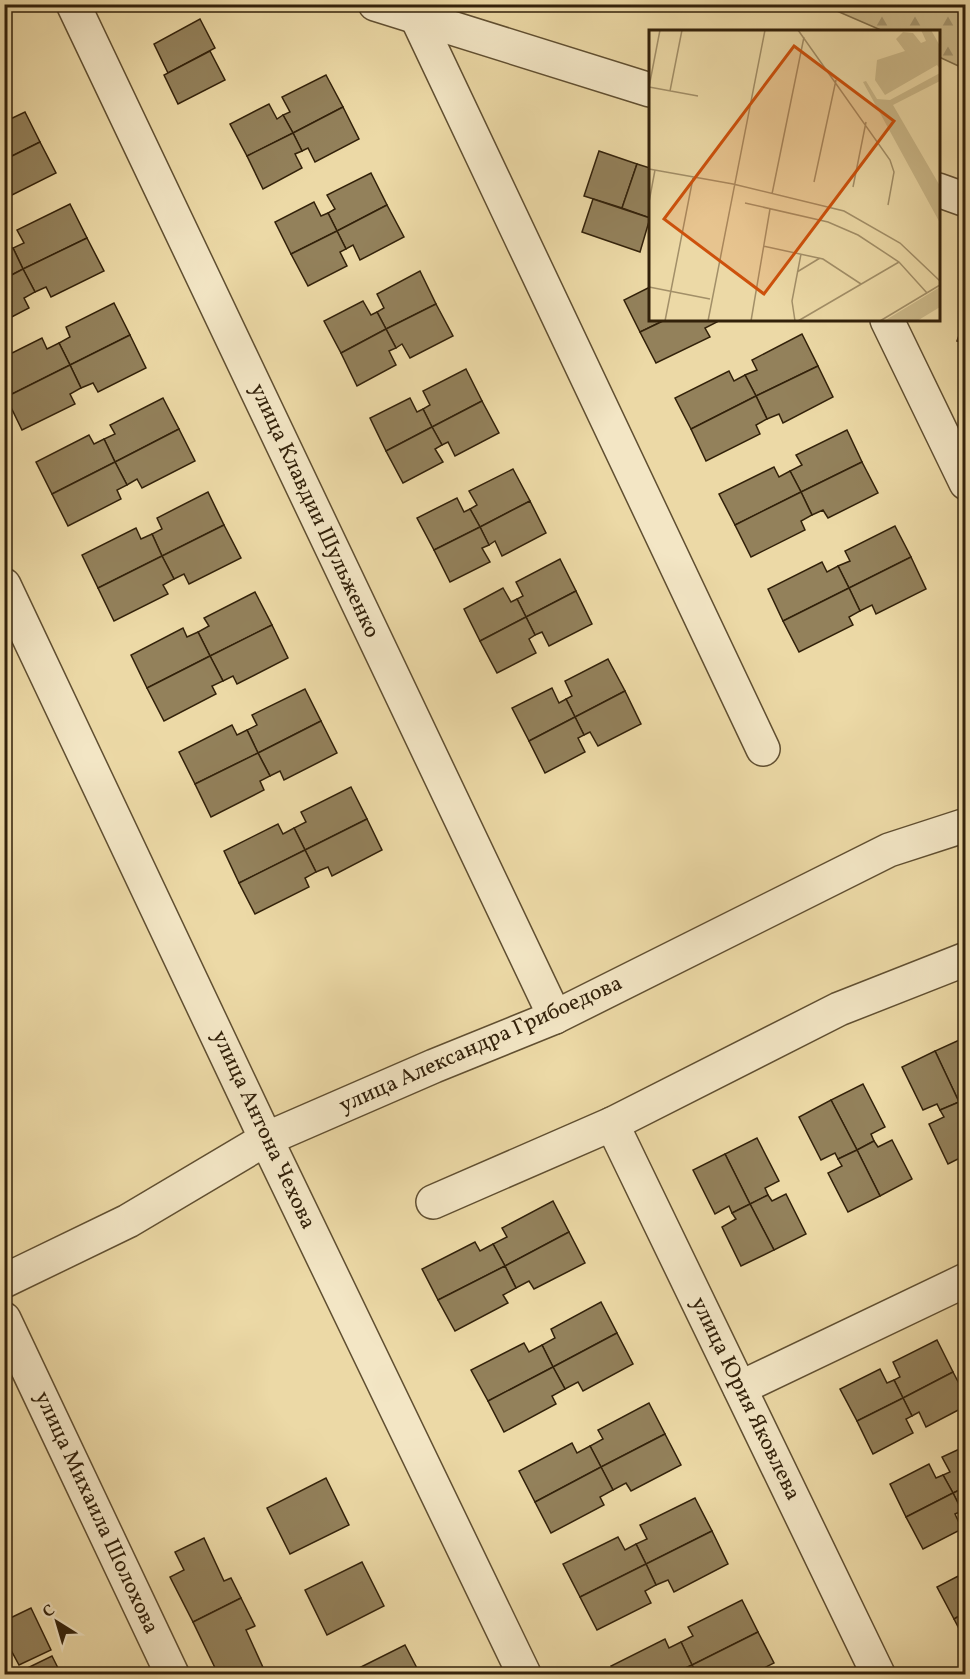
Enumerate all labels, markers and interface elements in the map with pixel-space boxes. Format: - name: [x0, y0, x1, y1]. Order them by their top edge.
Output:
- inset map: [649, 30, 940, 321]
- street label: улица Клавдии Шульженко: [241, 379, 387, 643]
- street label: улица Александра Грибоедова: [334, 968, 628, 1122]
- street label: улица Антона Чехова: [203, 1025, 323, 1235]
- street label: улица Юрия Яковлева: [682, 1292, 808, 1506]
- street label: улица Михаила Шолохова: [26, 1386, 166, 1640]
- north arrow: [27, 1592, 87, 1652]
- text: С: [38, 1600, 60, 1624]

